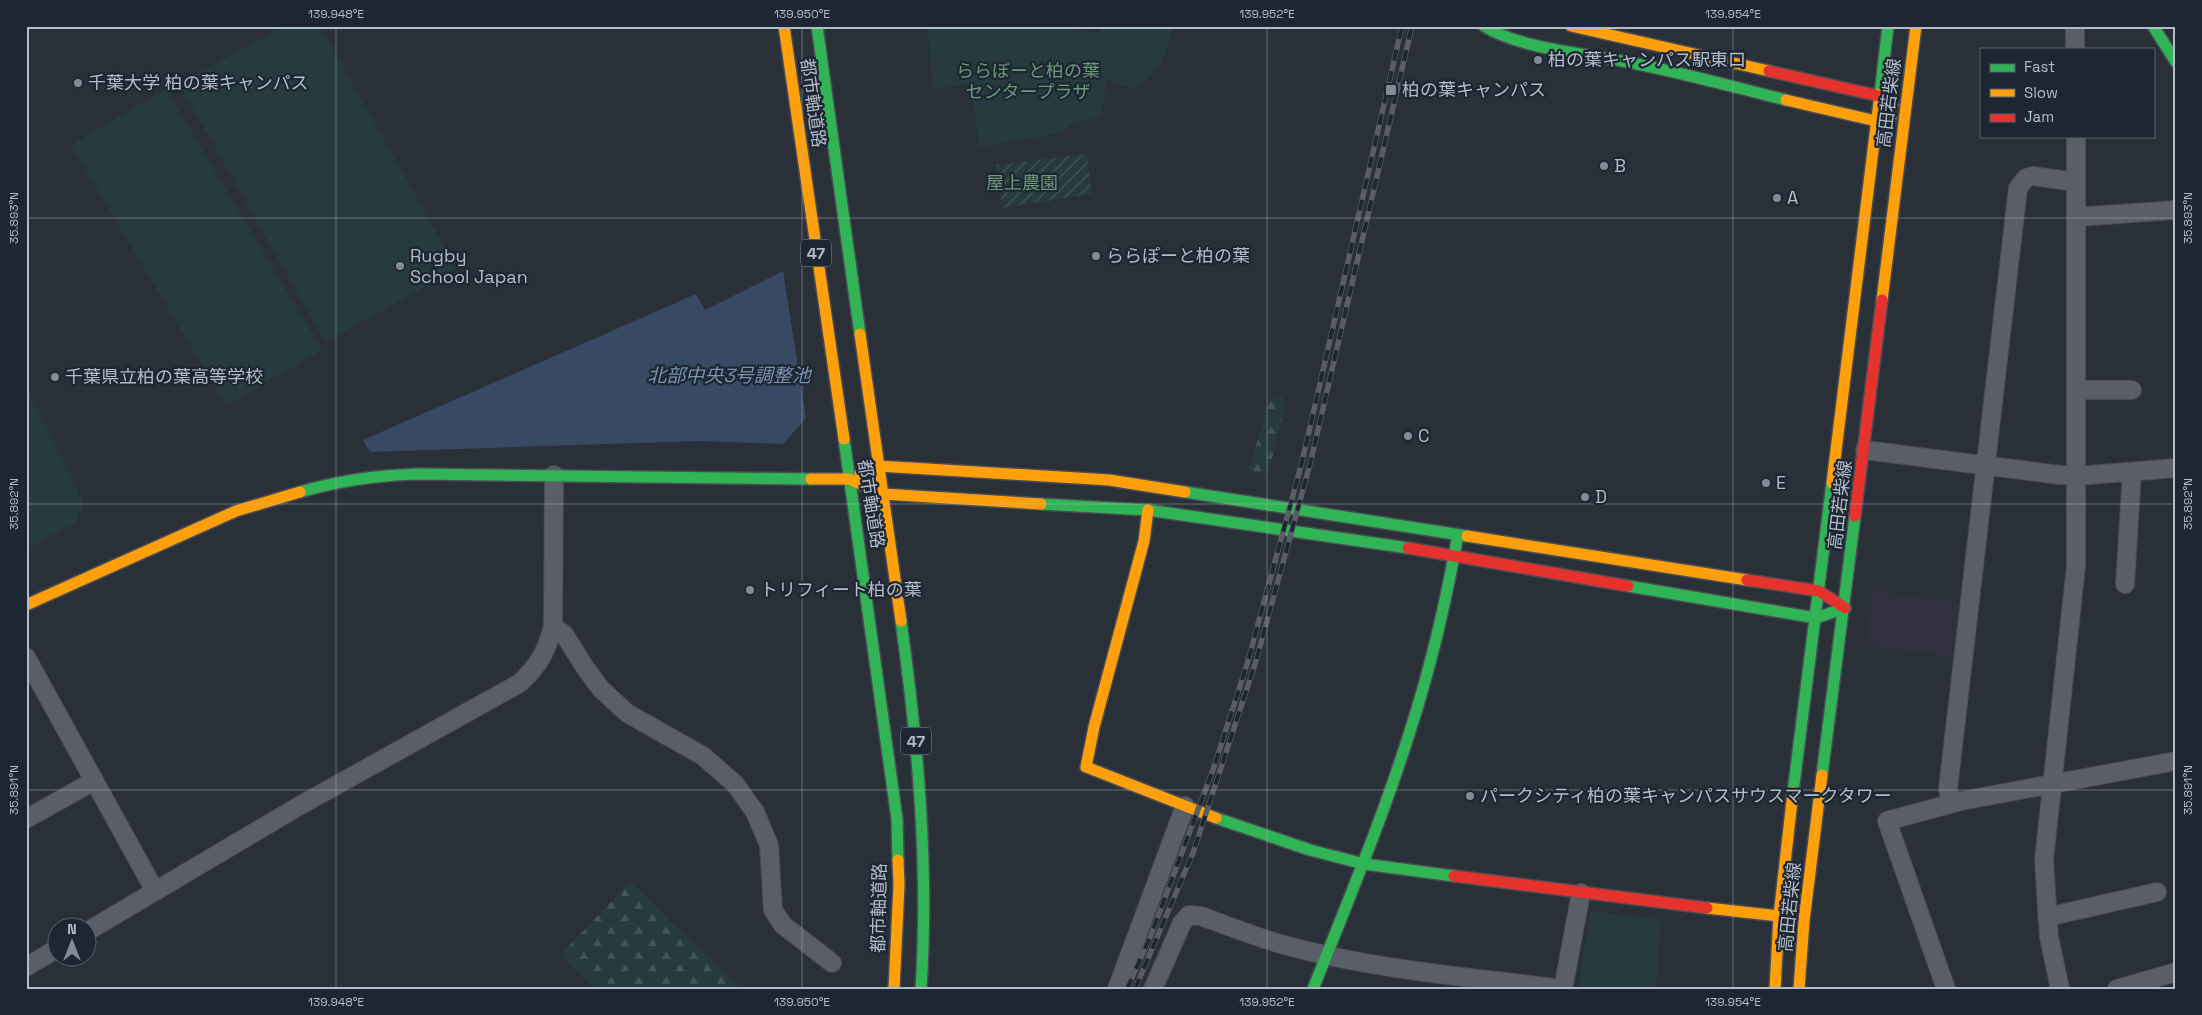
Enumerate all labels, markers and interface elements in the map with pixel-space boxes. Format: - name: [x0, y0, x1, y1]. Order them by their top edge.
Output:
- text: 139.948°E: [308, 6, 364, 22]
- text: 139.950°E: [774, 6, 830, 22]
- text: 139.952°E: [1239, 6, 1295, 22]
- text: 139.954°E: [1705, 6, 1761, 22]
- place label: 柏の葉キャンパス駅東口: [1548, 48, 1746, 71]
- legend: [1980, 48, 2154, 138]
- marker: 柏の葉キャンパス駅東口: [1532, 54, 1544, 66]
- street label: 都市軸道路: [796, 57, 831, 149]
- street label: 高田若柴線: [1872, 57, 1905, 149]
- text: Fast: [2024, 57, 2055, 76]
- park label: ららぽーと柏の葉 センタープラザ: [956, 59, 1100, 103]
- place label: 千葉大学 柏の葉キャンパス: [88, 71, 309, 94]
- marker: 千葉大学 柏の葉キャンパス: [72, 77, 84, 89]
- place label: 柏の葉キャンパス: [1402, 78, 1546, 101]
- marker: 柏の葉キャンパス: [1384, 83, 1398, 97]
- text: Slow: [2024, 83, 2058, 102]
- text: Jam: [2024, 107, 2054, 126]
- place label: B: [1614, 154, 1626, 177]
- marker: B: [1598, 160, 1610, 172]
- park label: 屋上農園: [986, 171, 1058, 194]
- place label: A: [1787, 186, 1798, 209]
- text: 35.893°N: [6, 192, 22, 244]
- marker: A: [1771, 192, 1783, 204]
- text: 35.893°N: [2180, 192, 2196, 244]
- road number: 47: [801, 240, 831, 266]
- place label: Rugby School Japan: [410, 244, 528, 288]
- place label: ららぽーと柏の葉: [1106, 244, 1250, 267]
- marker: ららぽーと柏の葉: [1090, 250, 1102, 262]
- marker: Rugby School Japan: [394, 260, 406, 272]
- water label: 北部中央3号調整池: [647, 363, 813, 388]
- place label: 千葉県立柏の葉高等学校: [65, 365, 263, 388]
- marker: 千葉県立柏の葉高等学校: [49, 371, 61, 383]
- place label: C: [1418, 424, 1430, 447]
- marker: C: [1402, 430, 1414, 442]
- street label: 都市軸道路: [853, 458, 890, 550]
- street label: 高田若柴線: [1823, 459, 1856, 551]
- place label: E: [1776, 471, 1786, 494]
- marker: E: [1760, 477, 1772, 489]
- text: 35.892°N: [6, 478, 22, 530]
- text: 35.892°N: [2180, 478, 2196, 530]
- place label: D: [1595, 485, 1607, 508]
- marker: D: [1579, 491, 1591, 503]
- place label: トリフィート柏の葉: [760, 578, 922, 601]
- marker: トリフィート柏の葉: [744, 584, 756, 596]
- road number: 47: [901, 728, 931, 754]
- text: 35.891°N: [6, 765, 22, 815]
- text: 35.891°N: [2180, 765, 2196, 815]
- place label: パークシティ柏の葉キャンパスサウスマークタワー: [1480, 784, 1892, 807]
- marker: パークシティ柏の葉キャンパスサウスマークタワー: [1464, 790, 1476, 802]
- street label: 高田若柴線: [1773, 861, 1806, 953]
- street label: 都市軸道路: [866, 863, 891, 953]
- north arrow: [48, 918, 98, 968]
- text: N: [67, 920, 77, 938]
- text: 139.948°E: [308, 994, 364, 1010]
- text: 139.950°E: [774, 994, 830, 1010]
- text: 139.952°E: [1239, 994, 1295, 1010]
- text: 139.954°E: [1705, 994, 1761, 1010]

